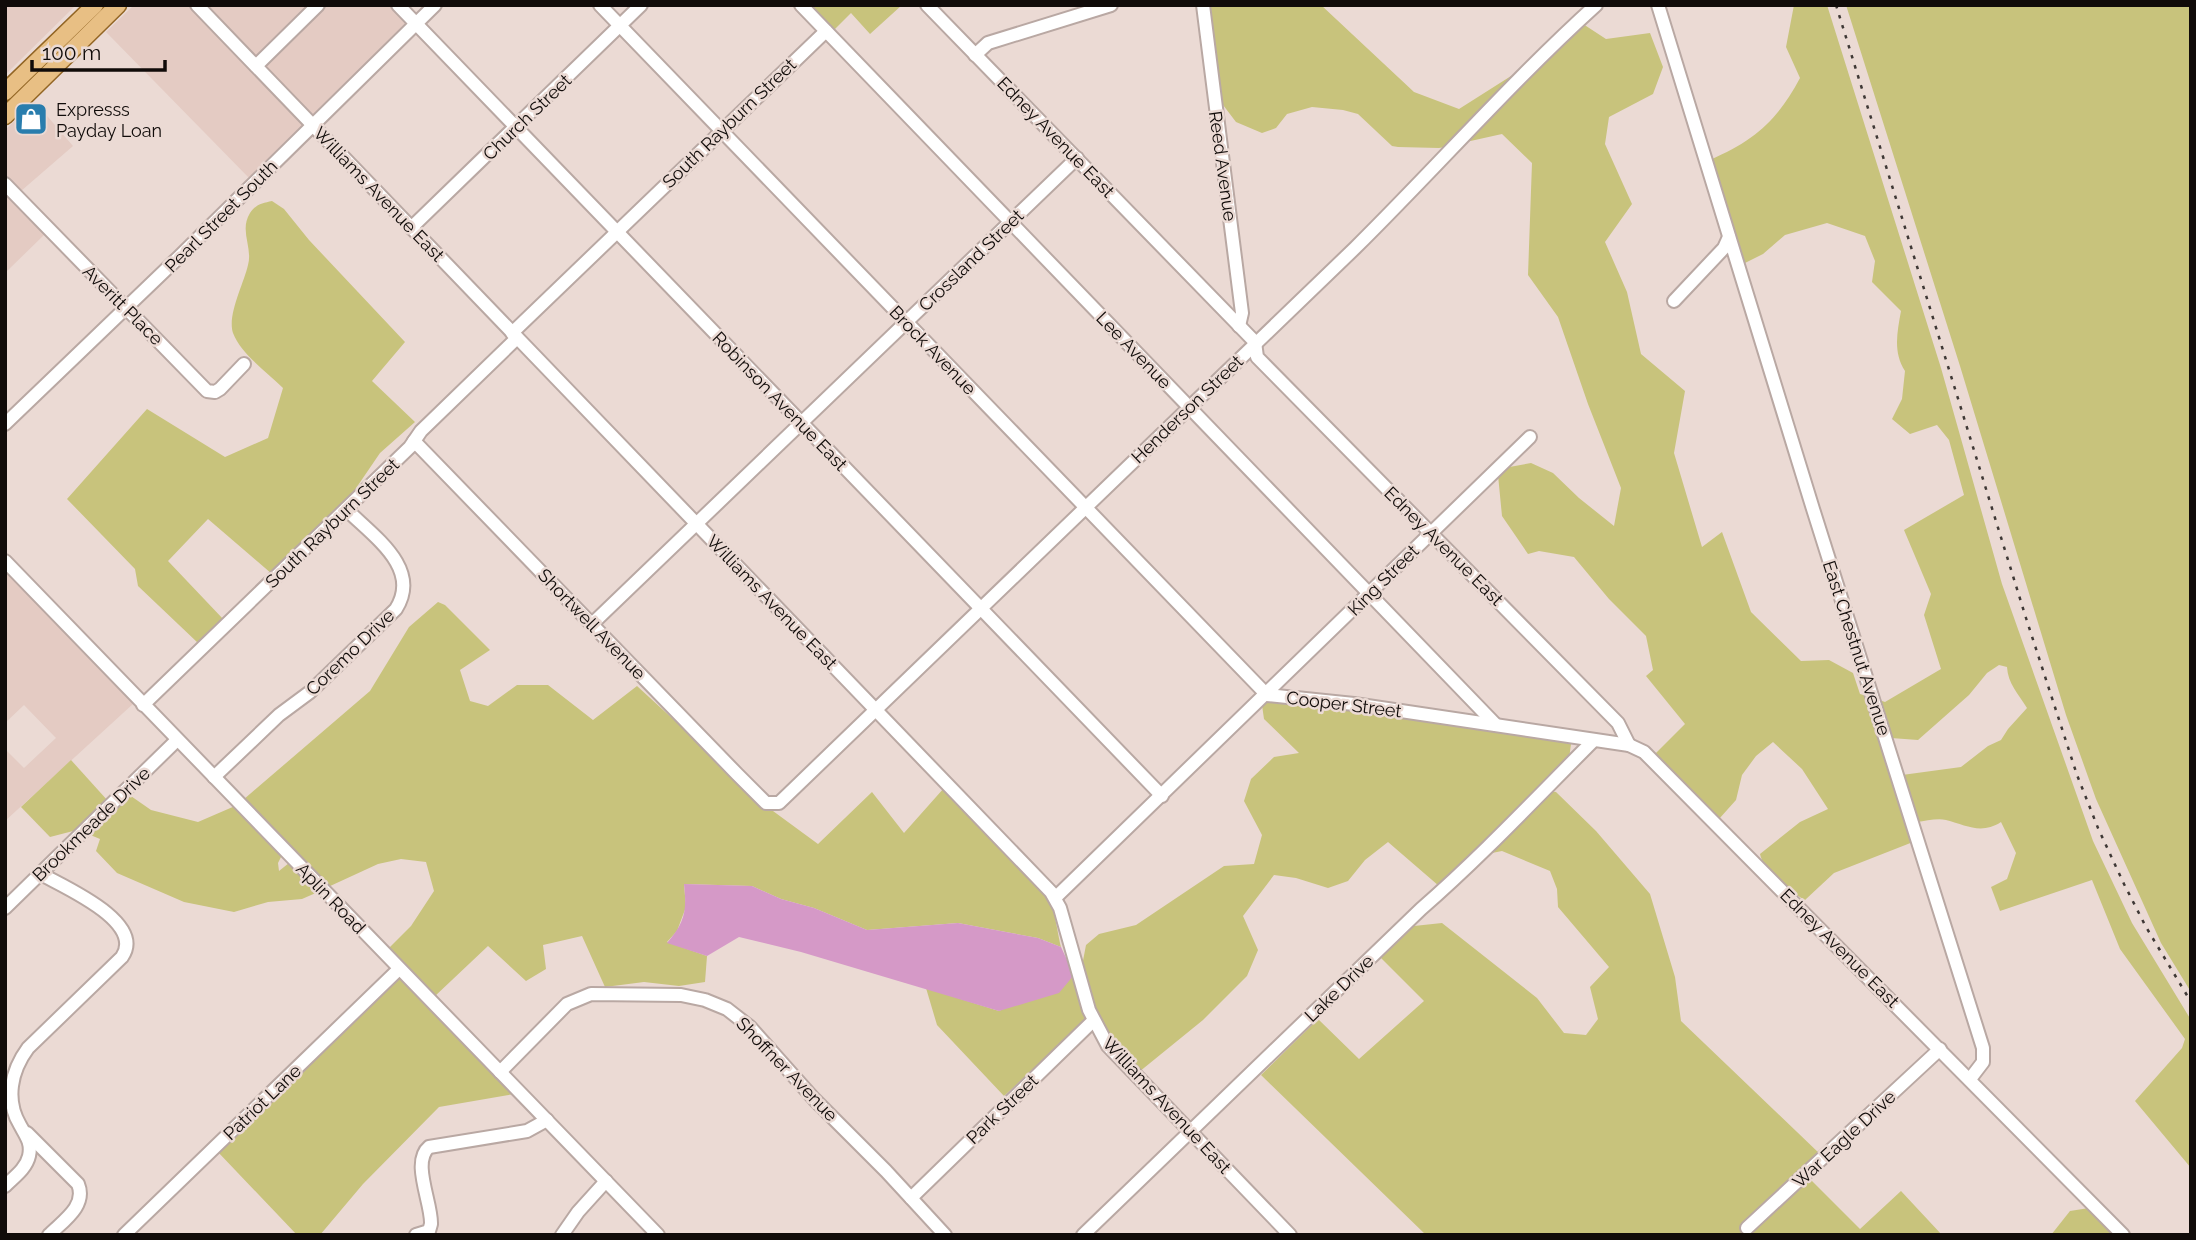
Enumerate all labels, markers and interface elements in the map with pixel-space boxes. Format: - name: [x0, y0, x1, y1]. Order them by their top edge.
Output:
- scale bar: [32, 28, 164, 72]
- text: 100 m: [42, 40, 101, 65]
- street label: South Rayburn Street: [658, 54, 800, 192]
- street label: Church Street: [479, 70, 575, 164]
- street label: Edney Avenue East: [993, 72, 1119, 202]
- place label: Expresss Payday Loan: [56, 99, 162, 141]
- shop icon: Expresss Payday Loan: [12, 100, 50, 138]
- street label: Reed Avenue: [1205, 110, 1241, 223]
- street label: Williams Avenue East: [309, 122, 449, 266]
- street label: Pearl Street South: [161, 156, 281, 276]
- street label: Crossland Street: [914, 205, 1028, 315]
- street label: Averitt Place: [79, 261, 168, 350]
- street label: Brock Avenue: [885, 301, 981, 399]
- street label: Lee Avenue: [1092, 307, 1176, 393]
- street label: Robinson Avenue East: [708, 327, 852, 475]
- street label: Henderson Street: [1127, 351, 1247, 467]
- street label: South Rayburn Street: [261, 454, 403, 592]
- street label: Edney Avenue East: [1380, 482, 1508, 610]
- street label: Williams Avenue East: [702, 530, 842, 674]
- street label: King Street: [1343, 540, 1423, 620]
- street label: East Chestnut Avenue: [1819, 558, 1895, 738]
- street label: Shortwell Avenue: [534, 564, 650, 684]
- street label: Coremo Drive: [302, 604, 399, 699]
- street label: Cooper Street: [1285, 687, 1403, 721]
- street label: Brookmeade Drive: [28, 762, 154, 885]
- street label: Aplin Road: [292, 858, 370, 938]
- street label: Edney Avenue East: [1776, 884, 1904, 1012]
- street label: Lake Drive: [1300, 950, 1378, 1026]
- street label: Shoffner Avenue: [732, 1013, 842, 1126]
- street label: Williams Avenue East: [1098, 1032, 1236, 1178]
- street label: Patriot Lane: [219, 1060, 305, 1144]
- street label: Park Street: [962, 1070, 1042, 1148]
- street label: War Eagle Drive: [1788, 1086, 1900, 1192]

